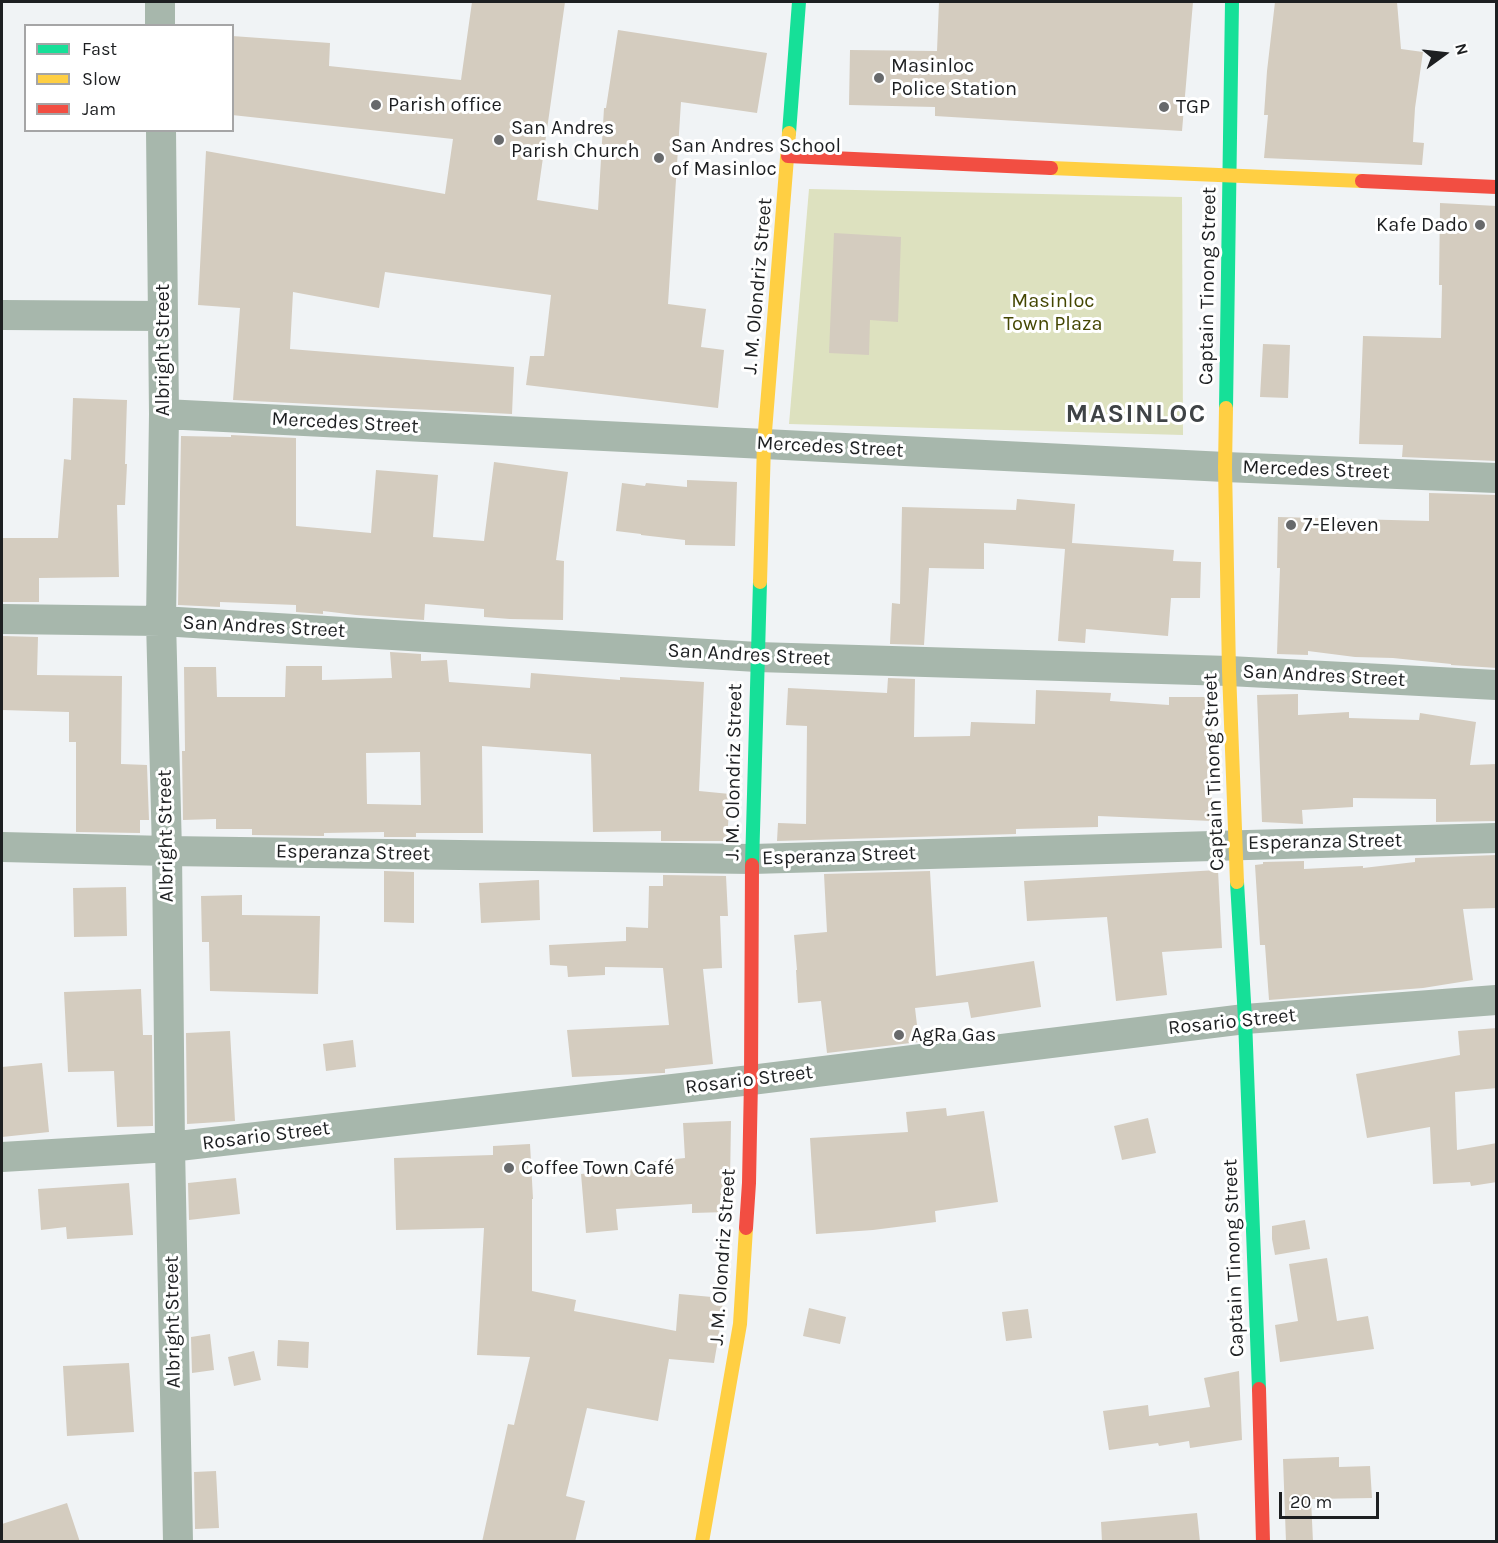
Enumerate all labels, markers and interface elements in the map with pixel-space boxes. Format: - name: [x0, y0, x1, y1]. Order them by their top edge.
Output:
- legend: [24, 24, 234, 132]
- north arrow: [1414, 24, 1474, 84]
- text: Fast: [82, 38, 117, 60]
- text: N: [1451, 41, 1473, 57]
- place label: Masinloc Police Station: [891, 54, 1017, 101]
- text: Slow: [82, 68, 121, 90]
- marker: Masinloc Police Station: [872, 71, 886, 85]
- place label: Parish office: [388, 93, 502, 117]
- place label: TGP: [1176, 95, 1210, 119]
- text: Jam: [82, 98, 116, 120]
- marker: Parish office: [369, 98, 383, 112]
- marker: TGP: [1157, 100, 1171, 114]
- place label: San Andres Parish Church: [511, 116, 640, 163]
- marker: San Andres Parish Church: [492, 133, 506, 147]
- place label: San Andres School of Masinloc: [671, 134, 841, 181]
- marker: San Andres School of Masinloc: [652, 151, 666, 165]
- street label: Captain Tinong Street: [1194, 187, 1222, 385]
- street label: J. M. Olondriz Street: [738, 197, 778, 375]
- place label: Kafe Dado: [1376, 213, 1468, 237]
- marker: Kafe Dado: [1473, 218, 1487, 232]
- street label: Albright Street: [151, 284, 175, 416]
- park label: Masinloc Town Plaza: [1004, 289, 1102, 336]
- district label: MASINLOC: [1065, 399, 1207, 431]
- street label: Mercedes Street: [271, 407, 419, 439]
- street label: Mercedes Street: [756, 431, 904, 463]
- street label: Mercedes Street: [1242, 455, 1390, 485]
- place label: 7-Eleven: [1303, 513, 1379, 537]
- marker: 7-Eleven: [1284, 518, 1298, 532]
- street label: San Andres Street: [182, 611, 346, 643]
- street label: San Andres Street: [667, 639, 831, 671]
- street label: San Andres Street: [1242, 660, 1406, 692]
- street label: Captain Tinong Street: [1199, 673, 1229, 871]
- street label: J. M. Olondriz Street: [720, 683, 748, 861]
- street label: Albright Street: [153, 769, 179, 903]
- street label: Esperanza Street: [1248, 829, 1402, 855]
- street label: Esperanza Street: [276, 840, 430, 866]
- street label: Esperanza Street: [762, 841, 916, 871]
- street label: Rosario Street: [1167, 1003, 1297, 1041]
- place label: AgRa Gas: [911, 1023, 996, 1047]
- marker: AgRa Gas: [892, 1028, 906, 1042]
- street label: Rosario Street: [684, 1060, 814, 1100]
- street label: Rosario Street: [201, 1116, 331, 1156]
- place label: Coffee Town Café: [521, 1156, 674, 1180]
- street label: Captain Tinong Street: [1219, 1159, 1249, 1357]
- marker: Coffee Town Café: [502, 1161, 516, 1175]
- street label: J. M. Olondriz Street: [705, 1168, 741, 1346]
- street label: Albright Street: [160, 1255, 186, 1389]
- scale bar: [1282, 1480, 1382, 1518]
- text: 20 m: [1290, 1491, 1332, 1513]

